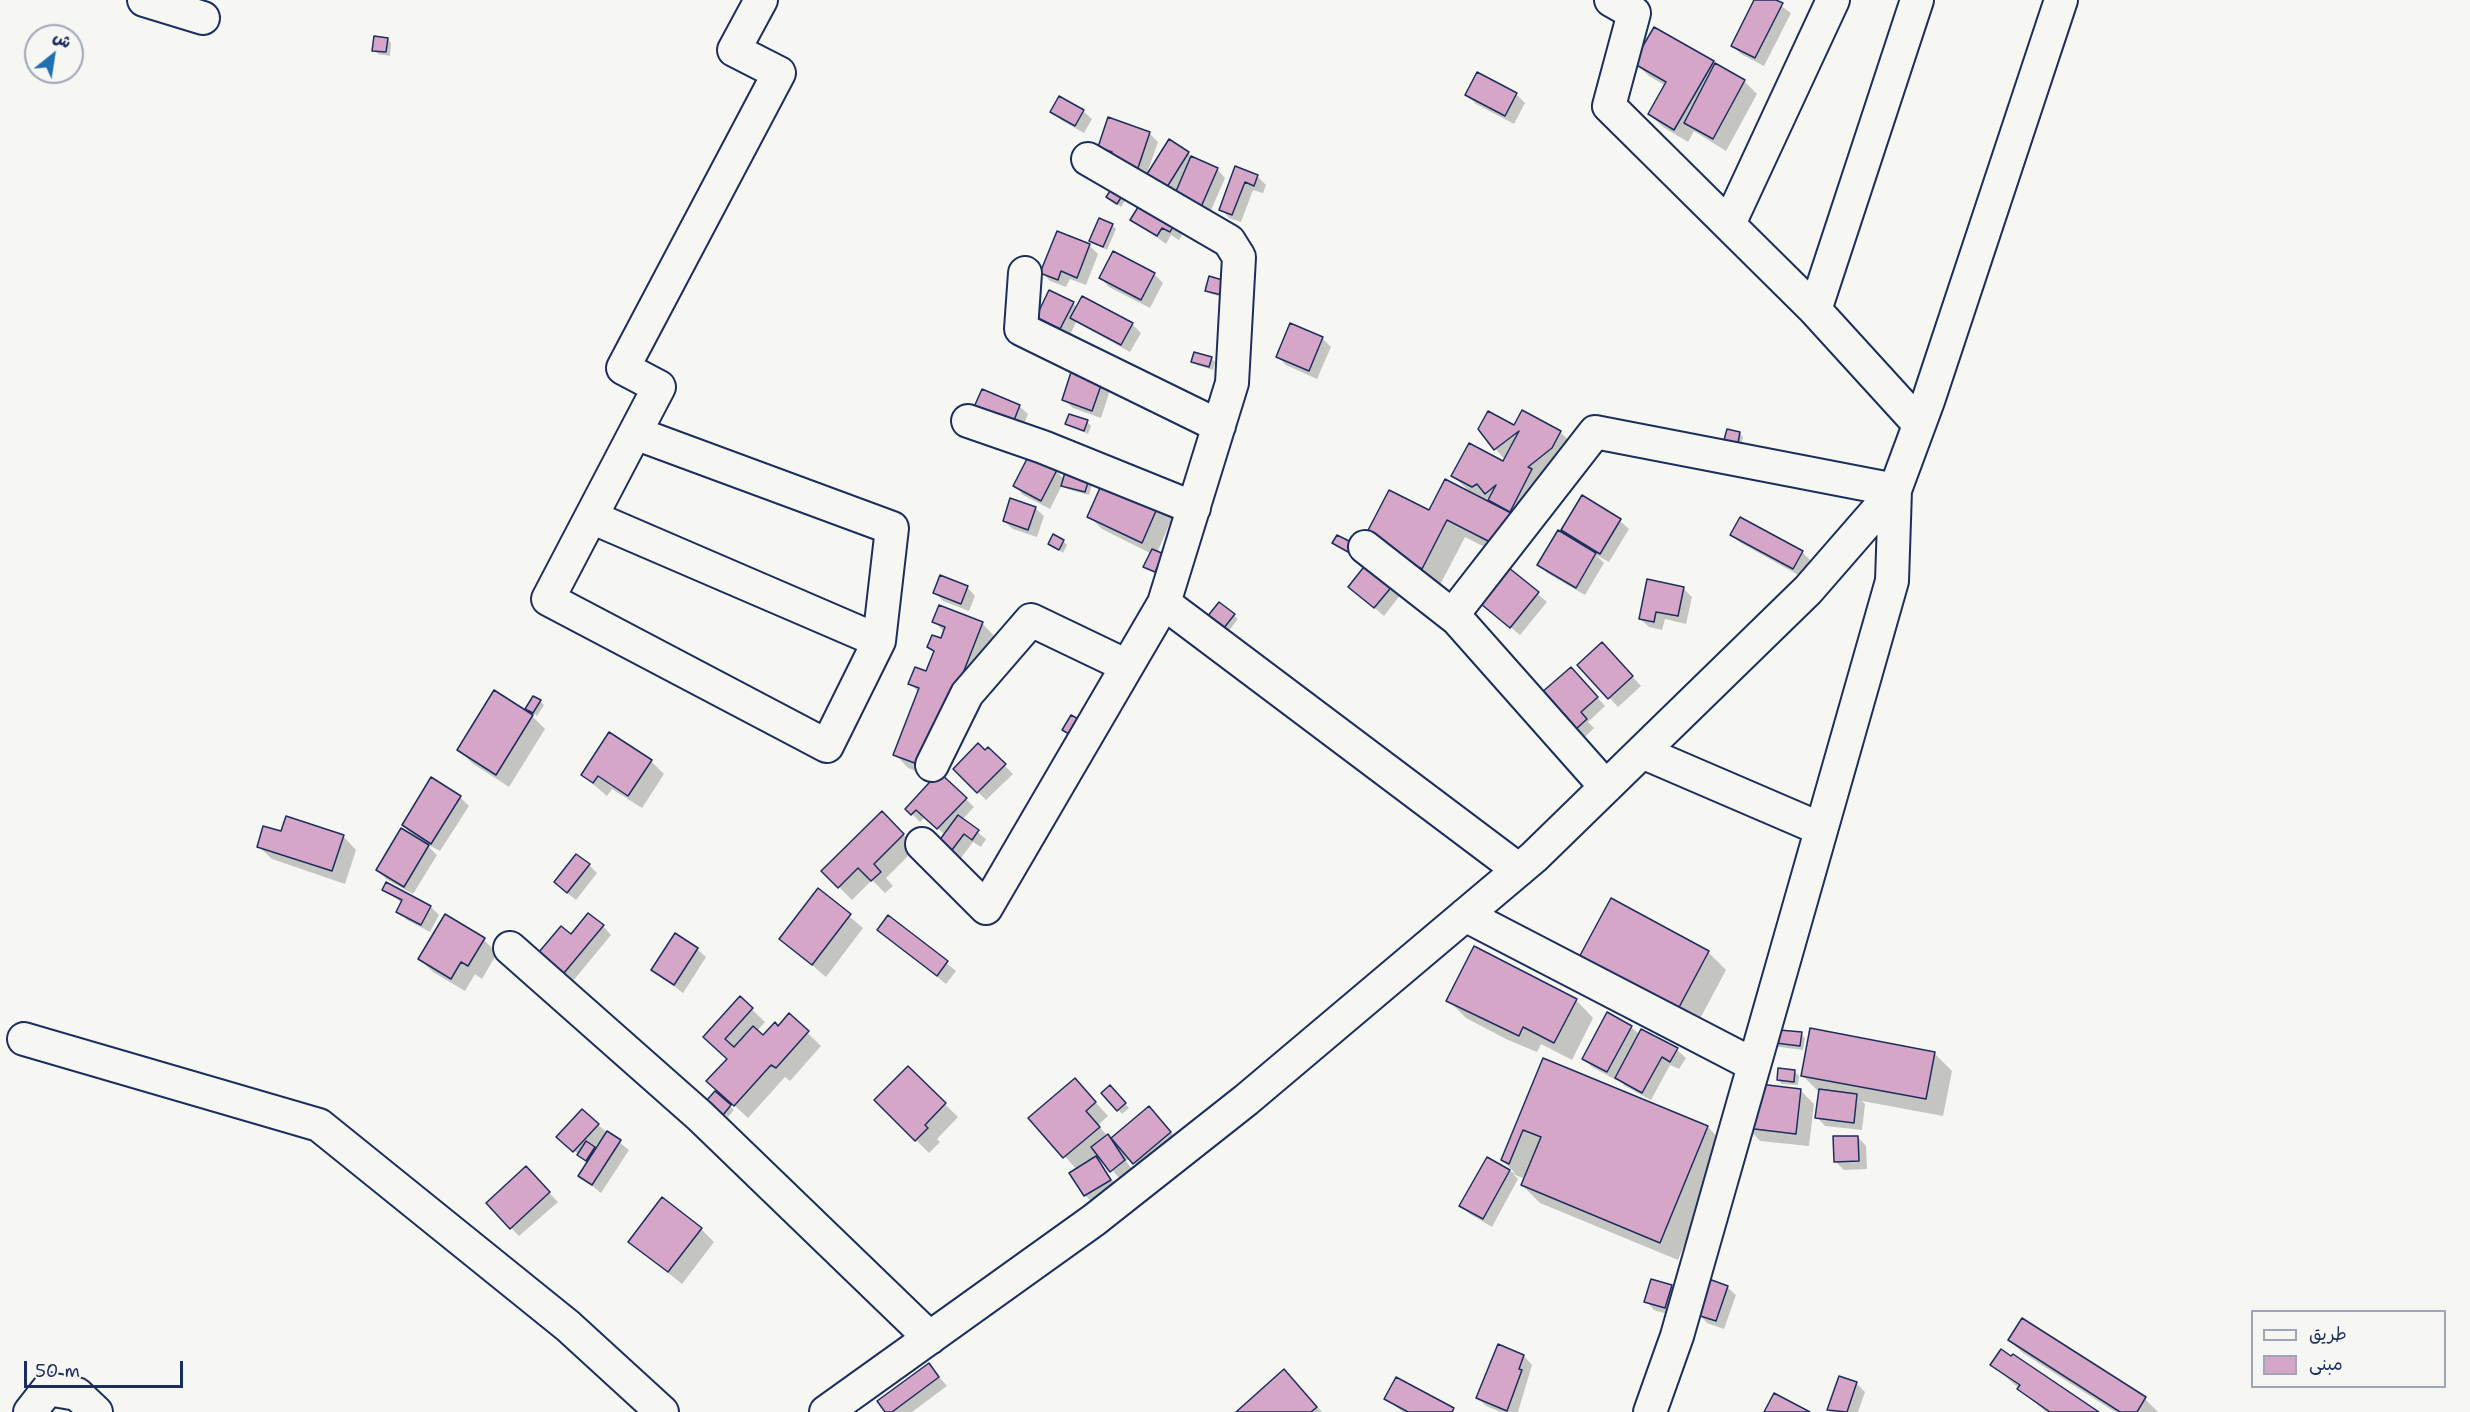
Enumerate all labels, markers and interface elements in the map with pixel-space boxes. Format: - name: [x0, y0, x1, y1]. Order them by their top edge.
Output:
- north arrow: [24, 24, 84, 84]
- text: ش: [49, 26, 75, 53]
- legend: [2251, 1310, 2446, 1388]
- text: طريق: [2309, 1322, 2347, 1346]
- scale bar: [27, 1349, 186, 1387]
- text: مبنى: [2309, 1352, 2343, 1376]
- text: 50 m: [35, 1359, 80, 1383]

